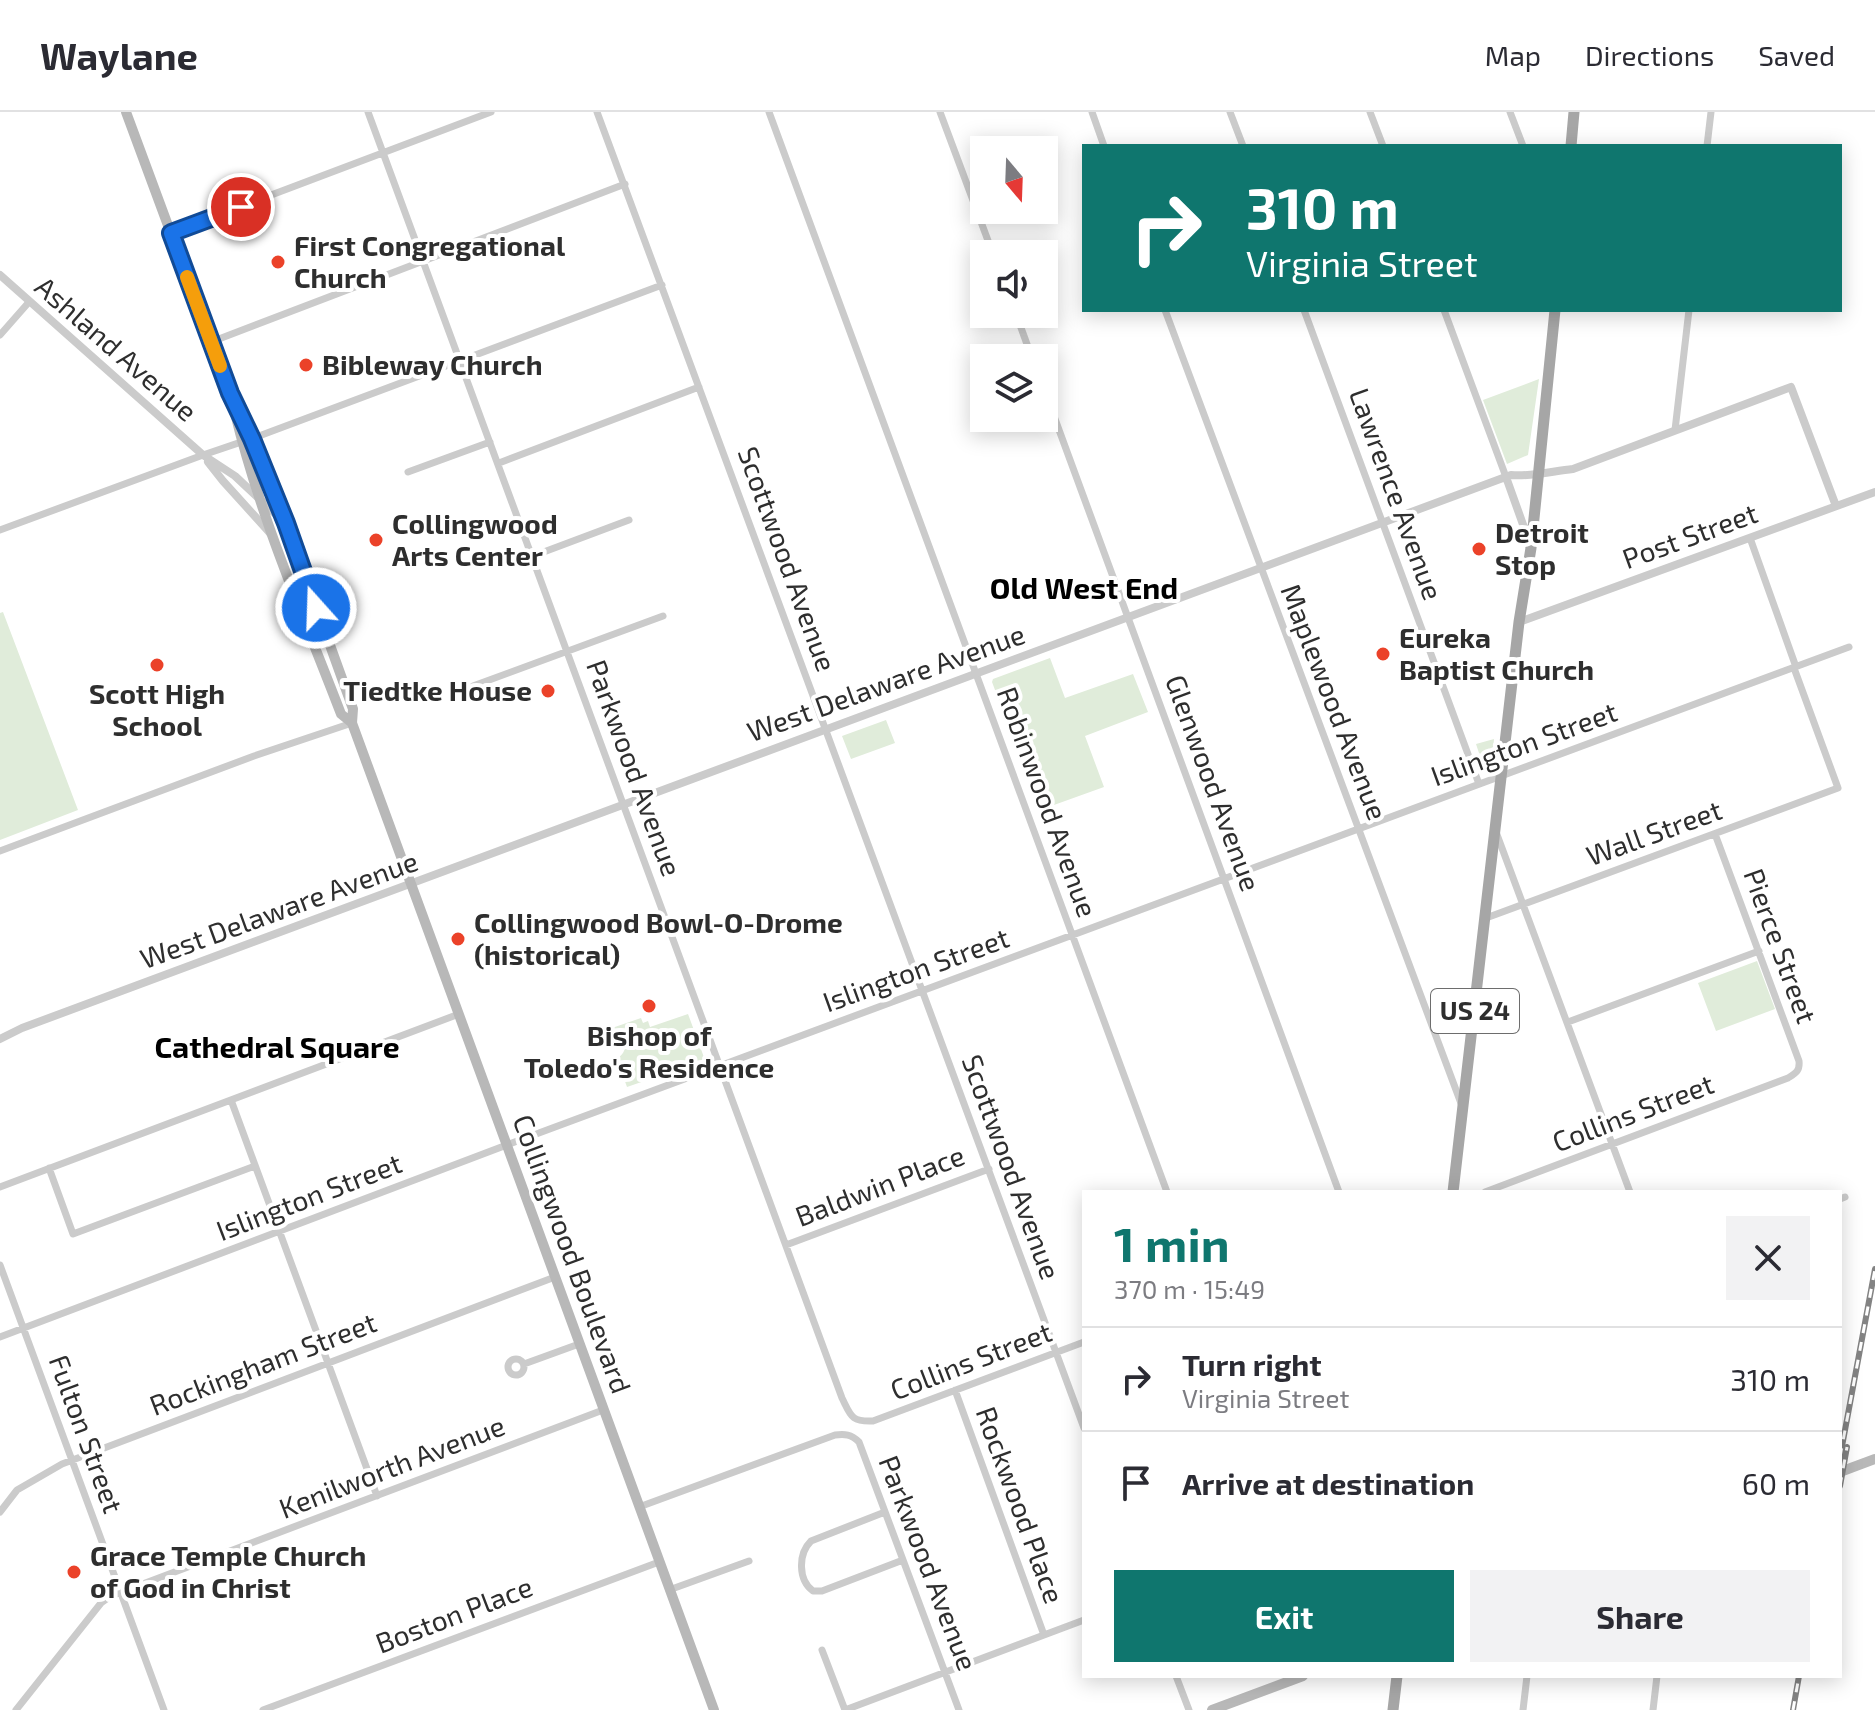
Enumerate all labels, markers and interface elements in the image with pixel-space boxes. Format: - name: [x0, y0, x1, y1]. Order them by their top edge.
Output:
- text: Waylane: [40, 32, 198, 78]
- text: Map: [1485, 38, 1541, 72]
- text: Directions: [1585, 38, 1714, 72]
- text: Saved: [1758, 38, 1835, 72]
- north arrow: [970, 136, 1058, 224]
- map controls: [970, 136, 1058, 432]
- pin: [207, 173, 275, 241]
- text: 310 m: [1246, 173, 1399, 240]
- icon: right: [1114, 176, 1218, 280]
- icon: arrive: [219, 185, 263, 229]
- place label: First Congregational Church: [294, 228, 566, 294]
- button: sound: [970, 240, 1058, 328]
- text: Virginia Street: [1246, 241, 1478, 284]
- marker: First Congregational Church: [269, 253, 287, 271]
- street label: Ashland Avenue: [29, 269, 205, 428]
- button: layers: [970, 344, 1058, 432]
- place label: Bibleway Church: [322, 347, 543, 381]
- marker: Bibleway Church: [297, 356, 315, 374]
- street label: Lawrence Avenue: [1343, 383, 1451, 604]
- street label: Scottwood Avenue: [731, 442, 844, 676]
- street label: Post Street: [1617, 495, 1762, 575]
- place label: Collingwood Arts Center: [392, 506, 558, 572]
- place label: Detroit Stop: [1495, 515, 1589, 581]
- marker: Collingwood Arts Center: [367, 531, 385, 549]
- marker: Detroit Stop: [1470, 540, 1488, 558]
- position arrow: [274, 566, 358, 650]
- district label: Old West End: [990, 569, 1178, 605]
- street label: Maplewood Avenue: [1274, 579, 1396, 824]
- street label: West Delaware Avenue: [742, 616, 1029, 748]
- place label: Eureka Baptist Church: [1399, 620, 1594, 686]
- marker: Eureka Baptist Church: [1374, 645, 1392, 663]
- street label: Parkwood Avenue: [580, 655, 690, 880]
- marker: Scott High School: [148, 656, 166, 674]
- street label: Glenwood Avenue: [1159, 670, 1269, 895]
- place label: Tiedtke House: [343, 673, 532, 707]
- place label: Scott High School: [89, 676, 225, 742]
- marker: Tiedtke House: [539, 682, 557, 700]
- street label: Robinwood Avenue: [990, 682, 1105, 921]
- street label: Islington Street: [1426, 694, 1621, 792]
- street label: Wall Street: [1581, 792, 1726, 872]
- street label: West Delaware Avenue: [135, 843, 422, 975]
- street label: Pierce Street: [1737, 864, 1825, 1028]
- place label: Collingwood Bowl-O-Drome (historical): [474, 905, 843, 971]
- street label: Islington Street: [818, 920, 1013, 1018]
- marker: Collingwood Bowl-O-Drome (historical): [449, 930, 467, 948]
- road number: US 24: [1431, 989, 1519, 1033]
- marker: Bishop of Toledo's Residence: [640, 997, 658, 1015]
- place label: Bishop of Toledo's Residence: [524, 1018, 774, 1084]
- district label: Cathedral Square: [154, 1028, 400, 1064]
- street label: Scottwood Avenue: [955, 1050, 1068, 1284]
- street label: Collins Street: [1547, 1066, 1718, 1158]
- street label: Collingwood Boulevard: [507, 1110, 639, 1398]
- street label: Baldwin Place: [790, 1137, 969, 1233]
- street label: Islington Street: [211, 1145, 406, 1247]
- text: 1 min: [1114, 1214, 1230, 1272]
- button: close: [1726, 1216, 1810, 1300]
- text: 370 m · 15:49: [1114, 1273, 1265, 1304]
- street label: Rockingham Street: [144, 1304, 381, 1422]
- street label: Collins Street: [885, 1314, 1056, 1406]
- text: Turn right: [1182, 1346, 1322, 1382]
- street label: Fulton Street: [43, 1350, 131, 1517]
- icon: right: [1114, 1357, 1158, 1401]
- text: 310 m: [1730, 1361, 1810, 1397]
- text: Virginia Street: [1182, 1382, 1349, 1413]
- street label: Rockwood Place: [970, 1402, 1072, 1608]
- street label: Kenilworth Avenue: [274, 1407, 509, 1525]
- street label: Parkwood Avenue: [872, 1450, 986, 1675]
- icon: arrive: [1114, 1461, 1158, 1505]
- text: Arrive at destination: [1182, 1465, 1474, 1501]
- text: 60 m: [1742, 1465, 1810, 1501]
- place label: Grace Temple Church of God in Christ: [90, 1538, 366, 1604]
- marker: Grace Temple Church of God in Christ: [65, 1563, 83, 1581]
- street label: Boston Place: [370, 1569, 537, 1660]
- button: Exit: [1114, 1570, 1454, 1662]
- button: Share: [1470, 1570, 1810, 1662]

